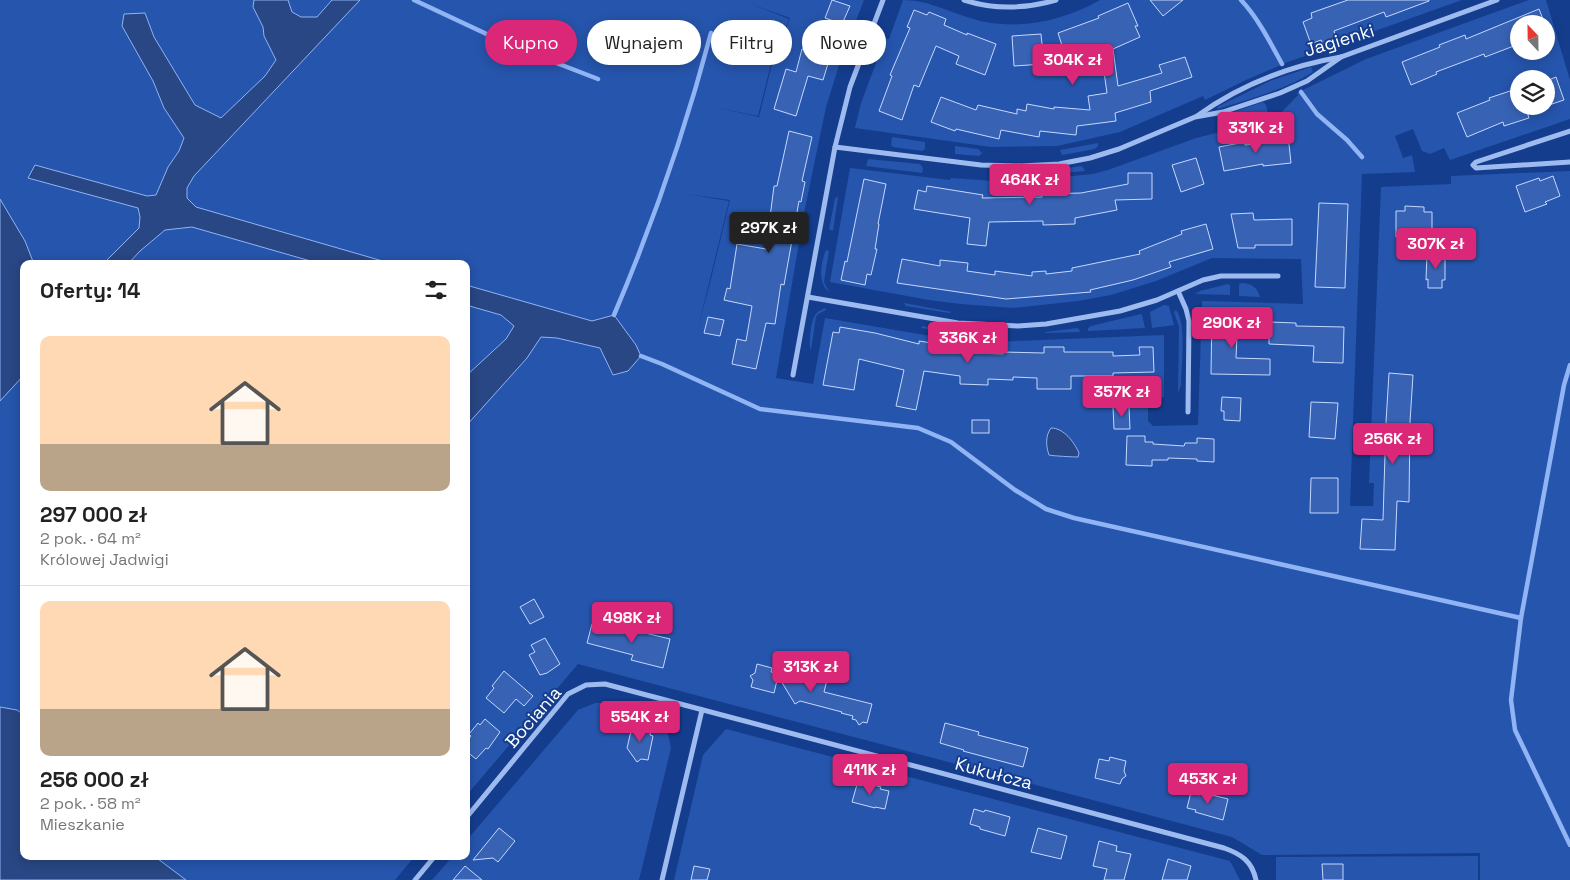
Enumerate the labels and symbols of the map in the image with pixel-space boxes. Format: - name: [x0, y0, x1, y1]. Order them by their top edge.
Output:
- north arrow: [1510, 15, 1555, 60]
- street label: Jagienki: [1301, 18, 1377, 62]
- pin: 304K zł: [1027, 44, 1119, 86]
- pin: 331K zł: [1210, 112, 1302, 154]
- pin: 464K zł: [984, 164, 1076, 206]
- pin: 297K zł: [723, 212, 815, 254]
- pin: 307K zł: [1390, 228, 1482, 270]
- pin: 290K zł: [1186, 306, 1278, 349]
- pin: 336K zł: [922, 322, 1014, 364]
- pin: 357K zł: [1076, 376, 1168, 418]
- pin: 256K zł: [1347, 422, 1439, 465]
- pin: 498K zł: [586, 602, 678, 644]
- pin: 313K zł: [765, 650, 857, 693]
- street label: Bociania: [500, 681, 566, 753]
- pin: 554K zł: [594, 700, 686, 743]
- street label: Kukułcza: [953, 752, 1035, 794]
- pin: 411K zł: [824, 754, 916, 796]
- pin: 453K zł: [1162, 762, 1254, 805]

